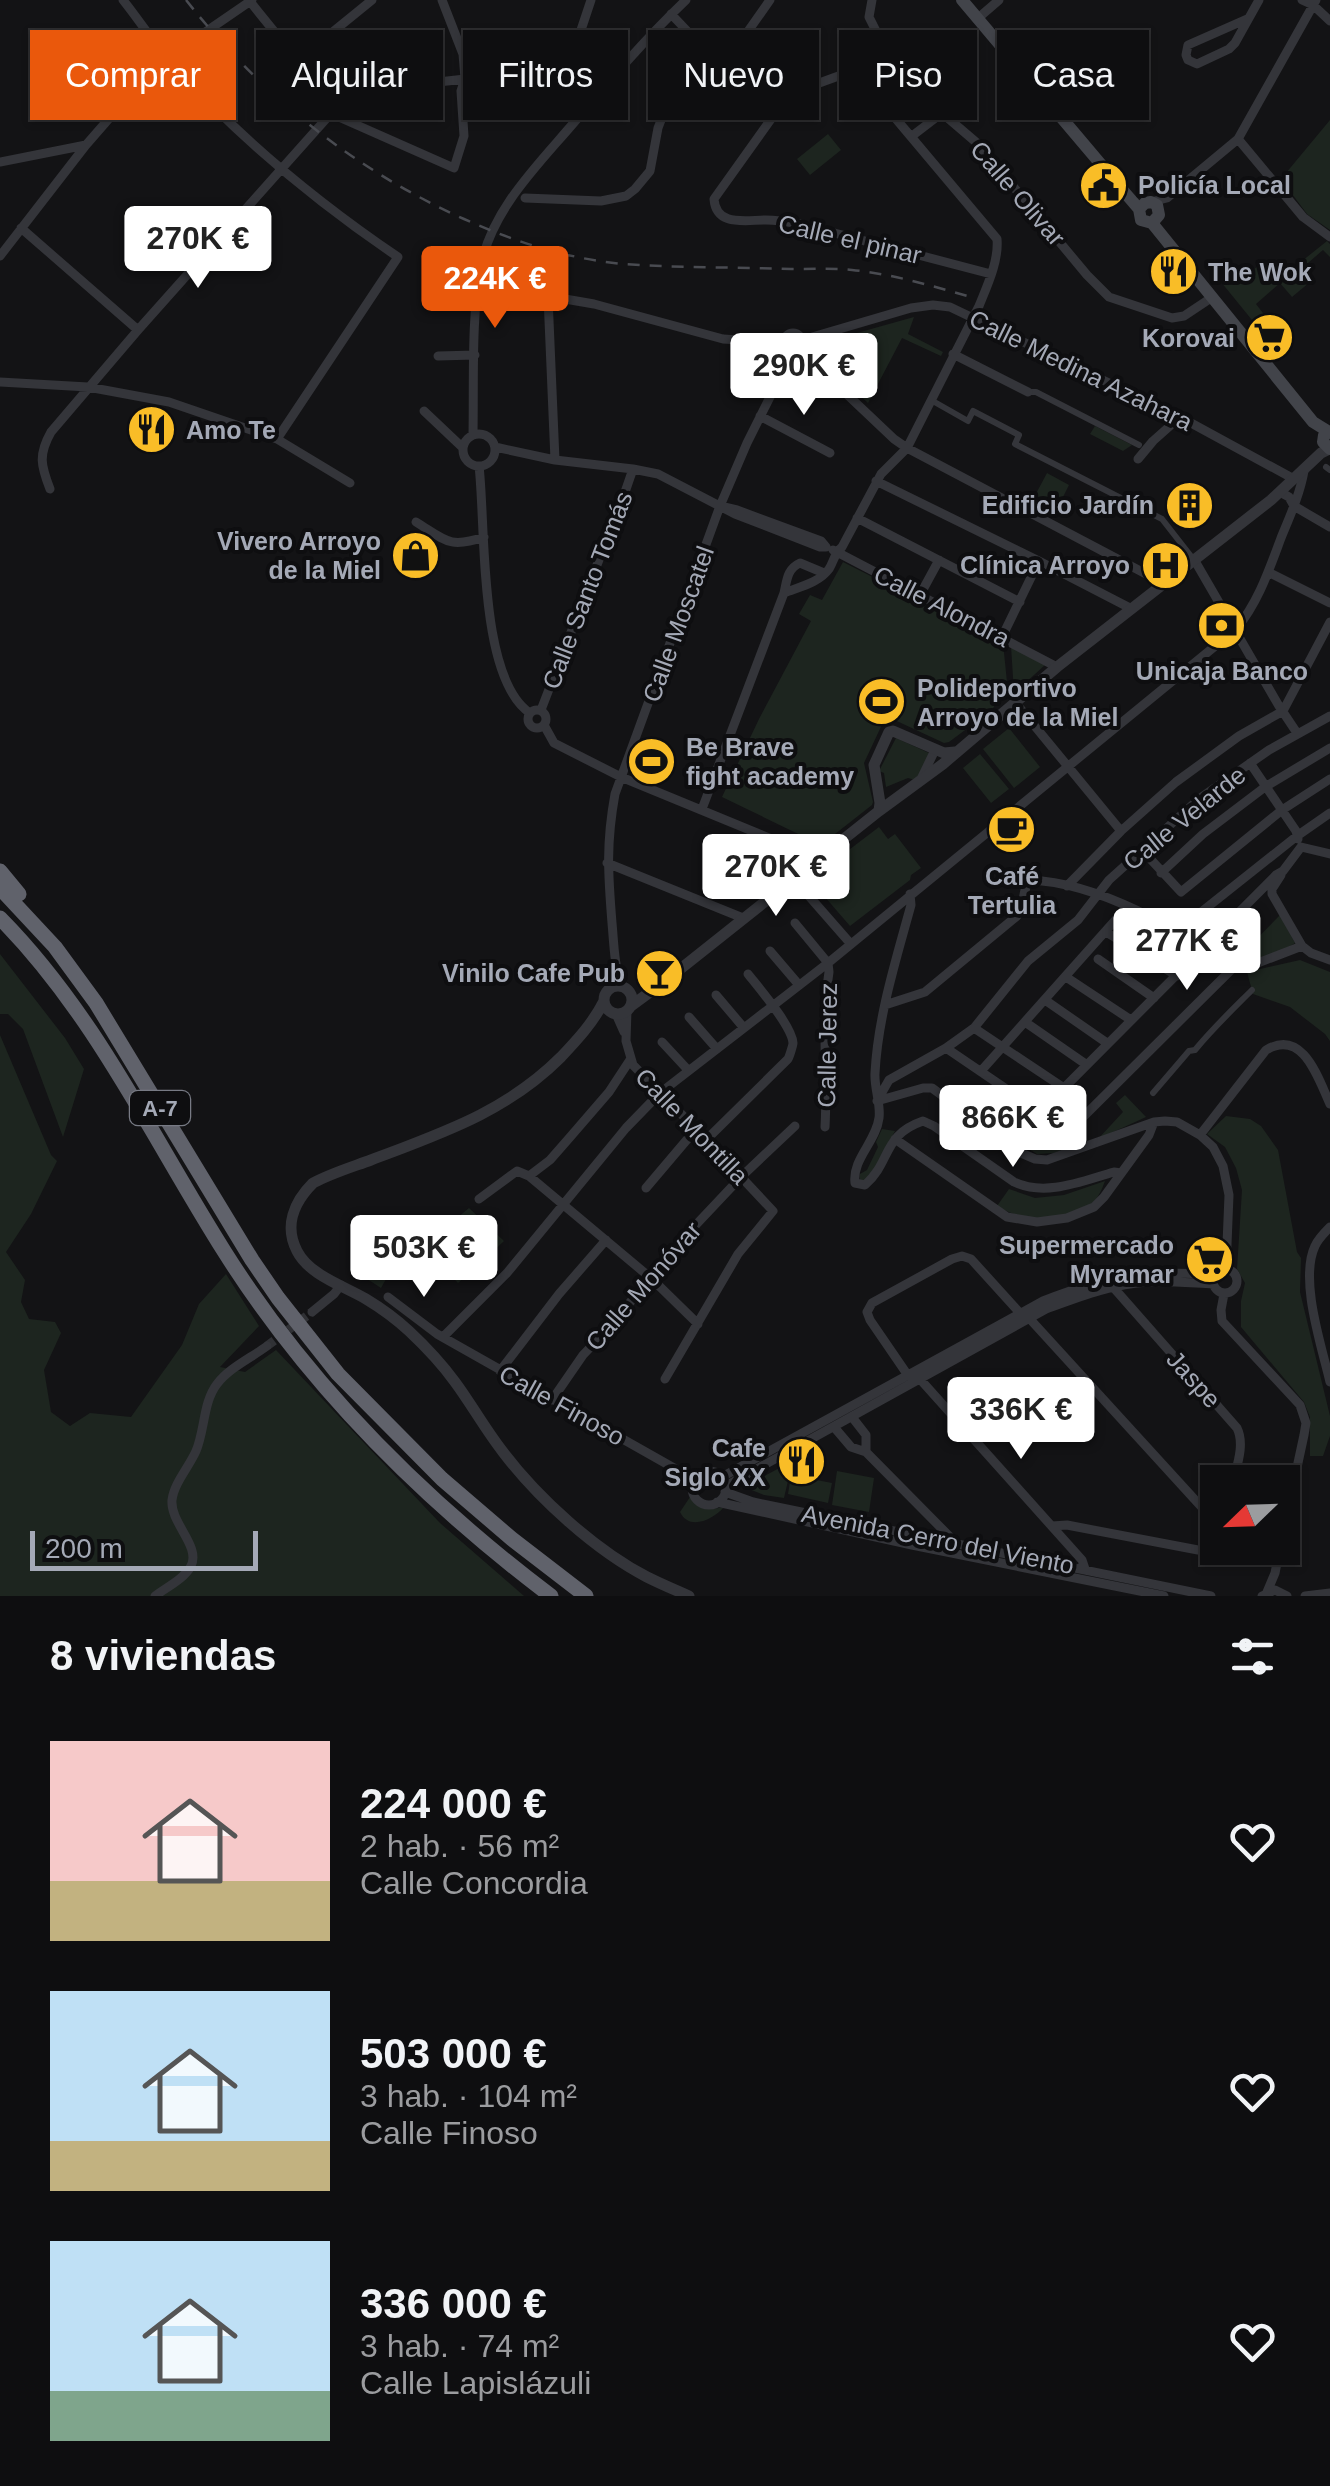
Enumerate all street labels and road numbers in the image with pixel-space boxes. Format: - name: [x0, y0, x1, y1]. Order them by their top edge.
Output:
- street label: Calle Olivar: [965, 135, 1071, 251]
- street label: Calle el pinar: [776, 209, 924, 269]
- street label: Calle Medina Azahara: [965, 304, 1197, 436]
- street label: Calle Santo Tomás: [536, 487, 638, 693]
- street label: Calle Moscatel: [637, 542, 719, 706]
- street label: Calle Alondra: [869, 560, 1015, 652]
- street label: Calle Velarde: [1117, 760, 1251, 876]
- street label: Calle Jerez: [812, 982, 842, 1108]
- street label: Calle Montilla: [630, 1062, 754, 1190]
- road number: A-7: [130, 1091, 190, 1125]
- street label: Calle Monóvar: [580, 1216, 706, 1356]
- street label: Jaspe: [1161, 1345, 1227, 1413]
- street label: Calle Finoso: [494, 1359, 630, 1451]
- street label: Avenida Cerro del Viento: [799, 1499, 1077, 1579]

